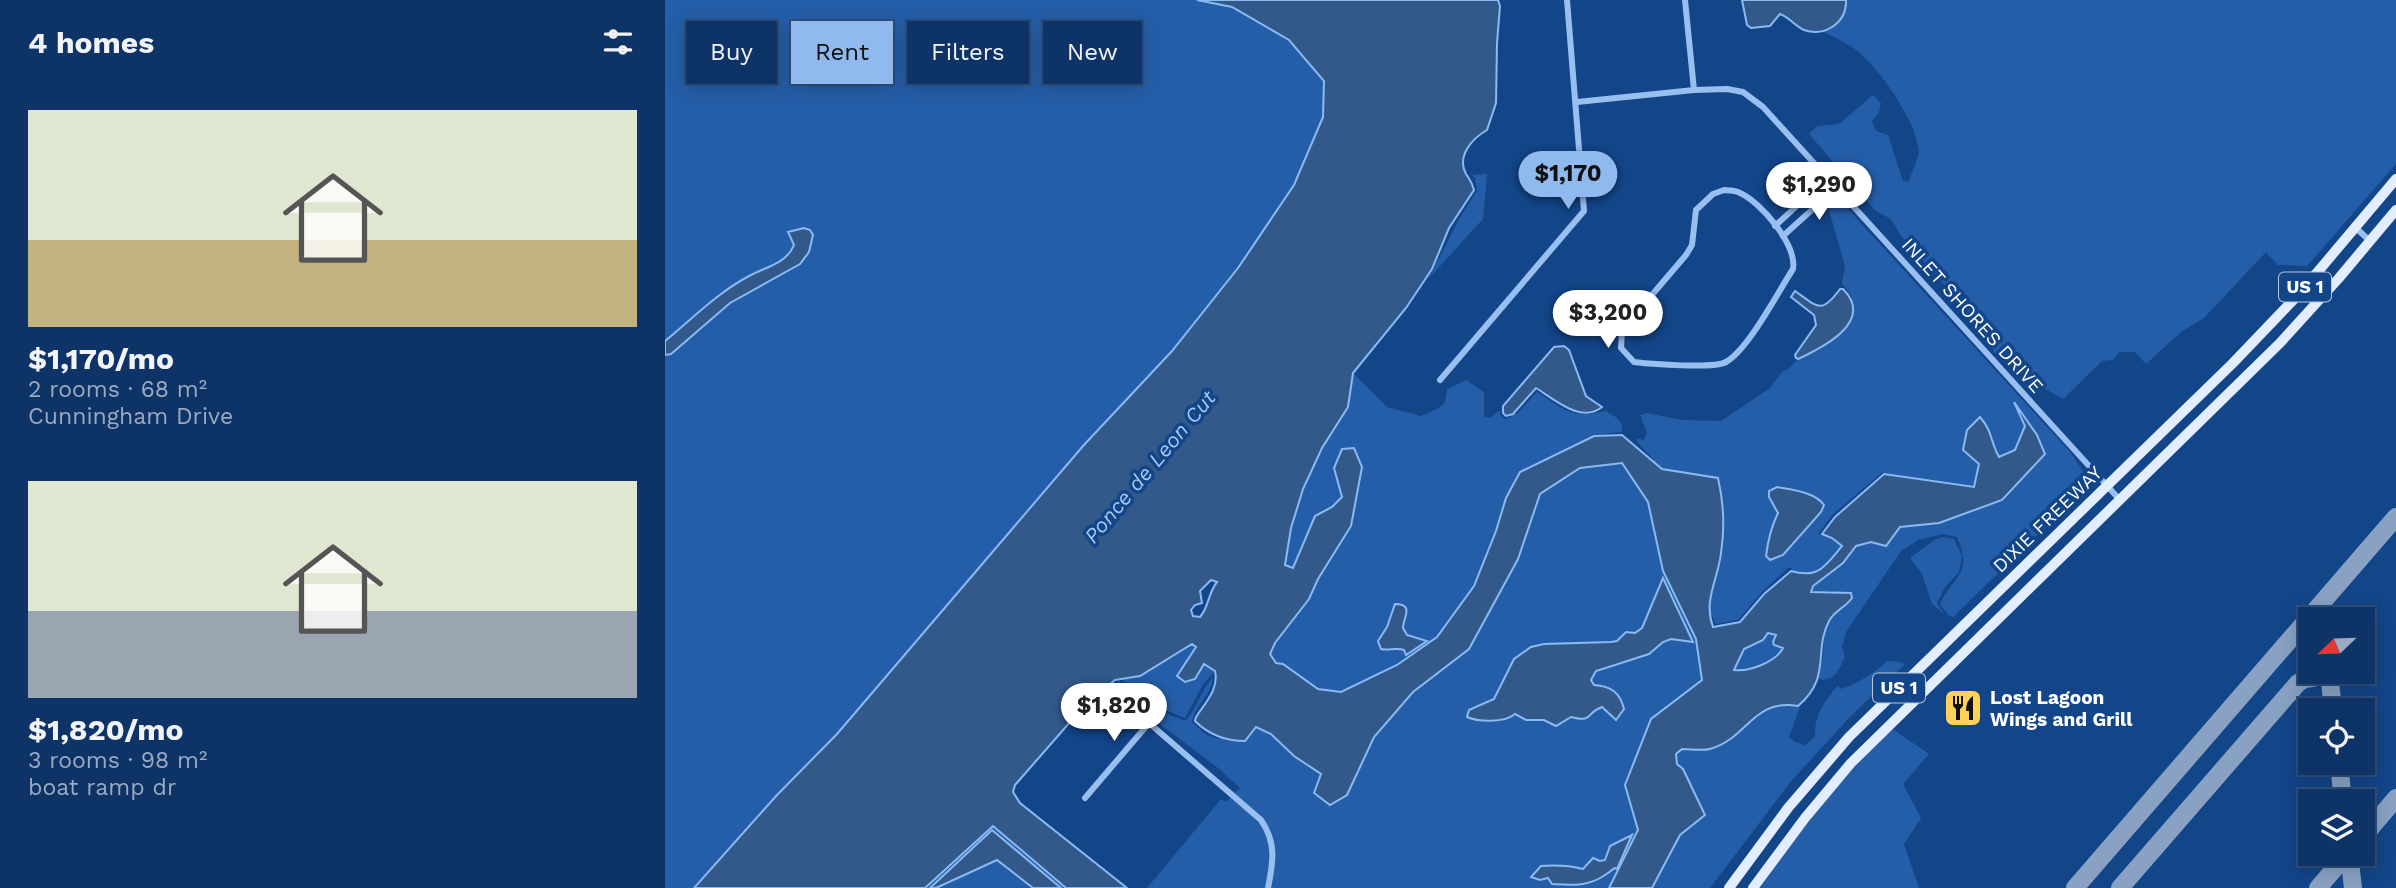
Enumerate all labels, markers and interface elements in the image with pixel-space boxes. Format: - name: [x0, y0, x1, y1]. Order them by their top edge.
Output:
- chip: Buy: [686, 21, 777, 84]
- chip: Rent: [791, 21, 893, 84]
- chip: Filters: [907, 21, 1029, 84]
- chip: New: [1043, 21, 1142, 84]
- icon: filters: [599, 23, 637, 61]
- text: 4 homes: [28, 25, 154, 60]
- pin: $1,170: [1511, 152, 1625, 211]
- icon: home: [270, 155, 396, 281]
- text: $1,170: [1534, 160, 1602, 187]
- pin: $1,290: [1762, 162, 1876, 222]
- text: $1,290: [1782, 171, 1856, 198]
- street label: INLET SHORES DRIVE: [1897, 233, 2048, 398]
- road number: US 1: [2279, 272, 2331, 302]
- pin: $3,200: [1551, 290, 1665, 350]
- text: $3,200: [1569, 299, 1647, 326]
- text: $1,170/mo: [28, 341, 174, 376]
- text: 2 rooms · 68 m²: [28, 376, 207, 403]
- water label: Ponce de Leon Cut: [1079, 385, 1221, 548]
- text: Cunningham Drive: [28, 403, 233, 430]
- street label: DIXIE FREEWAY: [1988, 461, 2107, 577]
- icon: home: [270, 526, 396, 652]
- north arrow: [2298, 607, 2375, 684]
- map controls: [2298, 607, 2375, 866]
- road number: US 1: [1873, 674, 1925, 702]
- pin: $1,820: [1057, 684, 1171, 743]
- place label: Lost Lagoon Wings and Grill: [1990, 686, 2133, 731]
- restaurant icon: Lost Lagoon Wings and Grill: [1942, 687, 1984, 729]
- text: $1,820: [1077, 692, 1151, 719]
- button: locate: [2298, 698, 2375, 775]
- text: $1,820/mo: [28, 712, 183, 747]
- text: 3 rooms · 98 m²: [28, 747, 207, 774]
- text: boat ramp dr: [28, 774, 176, 801]
- button: layers: [2298, 789, 2375, 866]

